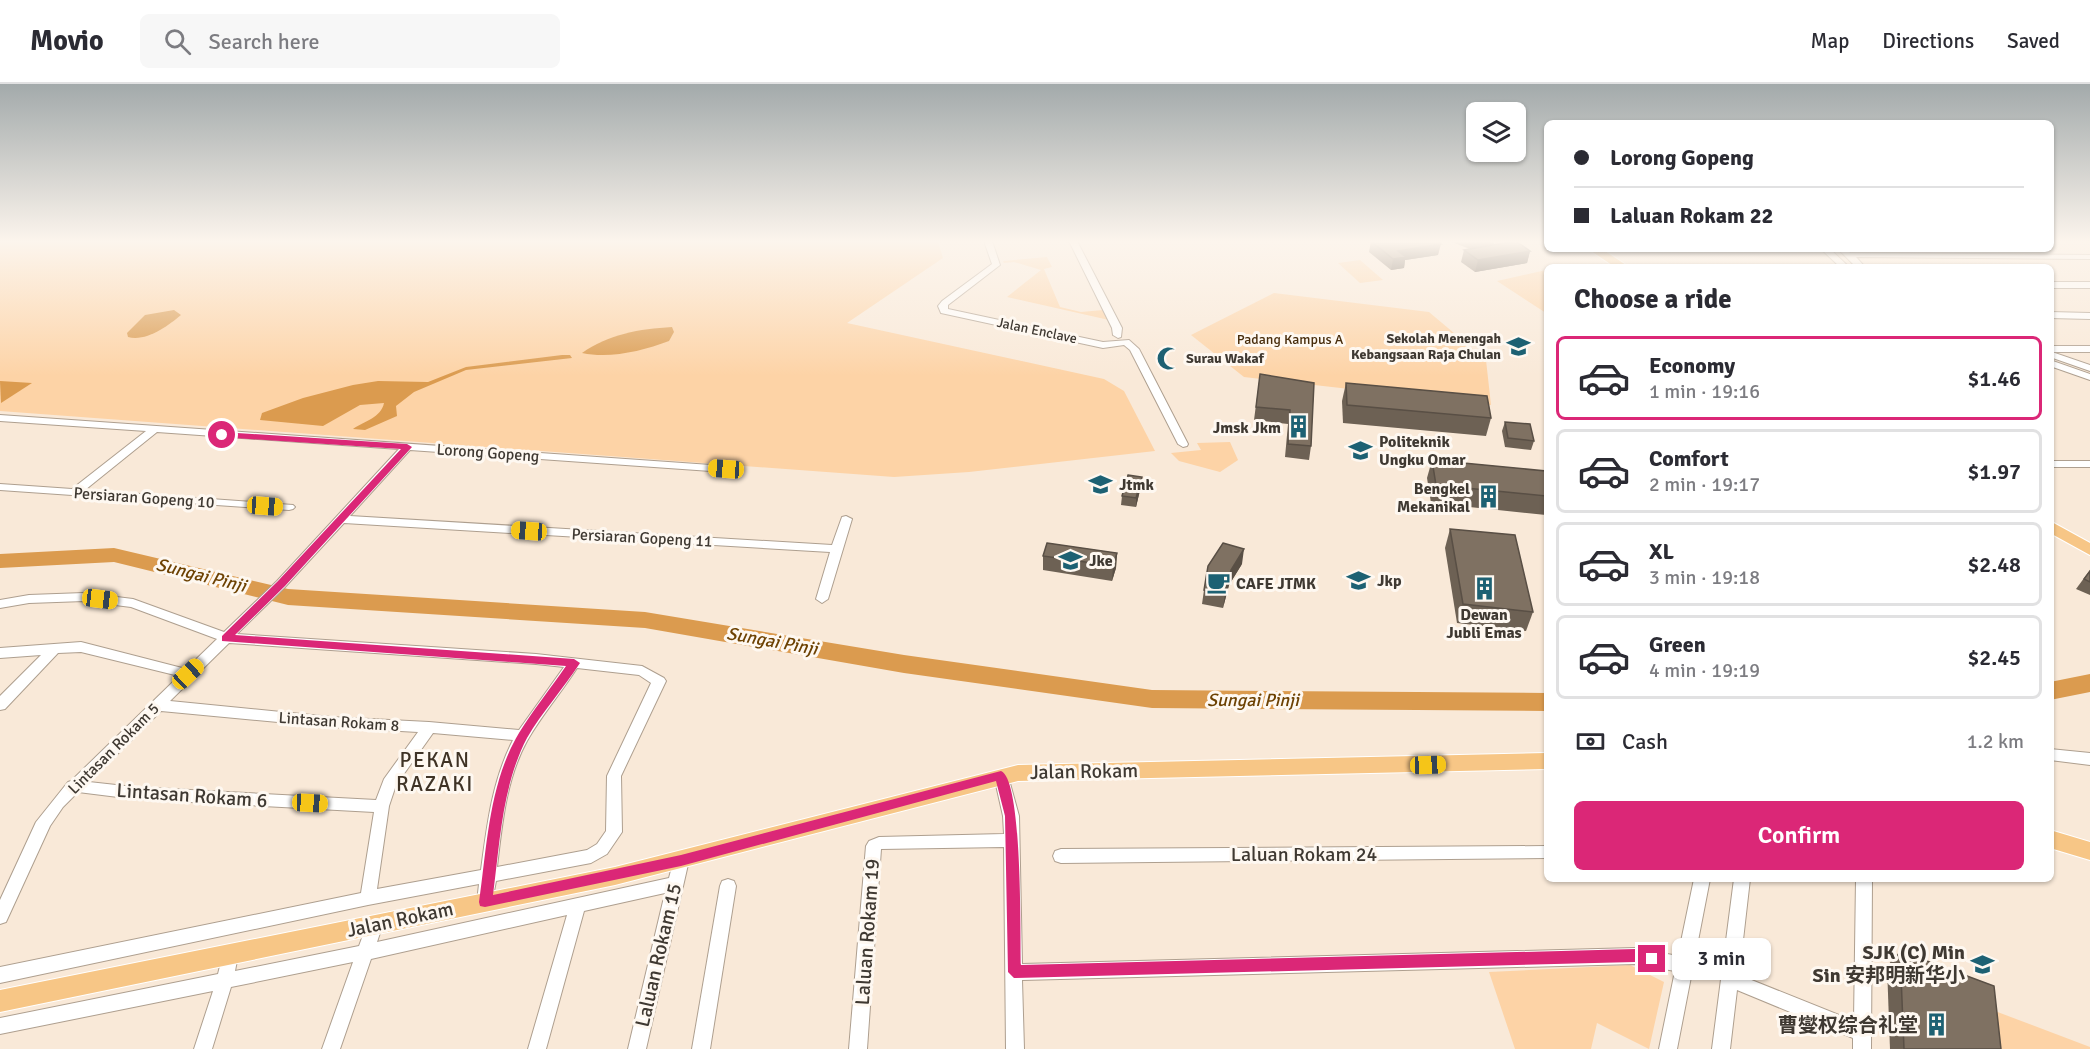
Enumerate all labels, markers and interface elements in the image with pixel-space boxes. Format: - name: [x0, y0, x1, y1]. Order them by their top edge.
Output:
- search box: [140, 14, 560, 68]
- text: Movio: [30, 24, 104, 58]
- icon: search: [161, 25, 194, 58]
- text: Search here: [209, 28, 320, 55]
- text: Map: [1811, 28, 1849, 54]
- text: Directions: [1882, 28, 1974, 54]
- text: Saved: [2007, 28, 2060, 54]
- map controls: [1466, 102, 1526, 162]
- button: layers: [1466, 102, 1526, 162]
- text: Lorong Gopeng: [1610, 144, 1754, 171]
- text: Laluan Rokam 22: [1610, 202, 1773, 229]
- text: Choose a ride: [1574, 283, 1732, 316]
- street label: Jalan Enclave: [995, 314, 1078, 347]
- place label: Sekolah Menengah Kebangsaan Raja Chulan: [1351, 330, 1501, 363]
- park label: Padang Kampus A: [1237, 331, 1344, 348]
- school or university icon: Sekolah Menengah Kebangsaan Raja Chulan: [1506, 333, 1532, 359]
- mosque icon: Surau Wakaf: [1155, 345, 1181, 371]
- place label: Surau Wakaf: [1186, 350, 1265, 367]
- icon: car: [1577, 351, 1631, 405]
- text: Economy: [1649, 352, 1735, 379]
- text: $1.46: [1967, 365, 2021, 392]
- text: 1 min · 19:16: [1649, 379, 1760, 404]
- building icon: Jmsk Jkm: [1286, 414, 1312, 440]
- place label: Jmsk Jkm: [1213, 418, 1281, 438]
- route start: [208, 421, 235, 448]
- place label: Politeknik Ungku Omar: [1379, 432, 1466, 470]
- school or university icon: Politeknik Ungku Omar: [1348, 437, 1374, 463]
- street label: Lorong Gopeng: [436, 439, 540, 467]
- icon: car: [1577, 444, 1631, 498]
- text: Comfort: [1649, 445, 1729, 472]
- text: $1.97: [1967, 458, 2021, 485]
- car: [707, 459, 745, 479]
- school or university icon: Jtmk: [1088, 471, 1114, 497]
- text: 2 min · 19:17: [1649, 472, 1760, 497]
- place label: Jtmk: [1119, 475, 1154, 495]
- place label: Bengkel Mekanikal: [1397, 479, 1470, 517]
- street label: Persiaran Gopeng 10: [73, 483, 215, 513]
- building icon: Bengkel Mekanikal: [1475, 484, 1501, 510]
- car: [246, 496, 284, 516]
- car: [510, 521, 548, 541]
- street label: Persiaran Gopeng 11: [571, 524, 713, 552]
- icon: car: [1577, 537, 1631, 591]
- text: XL: [1649, 538, 1674, 565]
- school or university icon: Jke: [1058, 547, 1084, 573]
- place label: Jke: [1089, 551, 1113, 571]
- text: $2.48: [1967, 551, 2021, 578]
- water label: Sungai Pinji: [154, 553, 250, 597]
- text: 3 min · 19:18: [1649, 565, 1760, 590]
- school or university icon: Jkp: [1346, 567, 1372, 593]
- cafe icon: CAFE JTMK: [1205, 570, 1231, 596]
- place label: Jkp: [1377, 571, 1402, 591]
- place label: CAFE JTMK: [1236, 574, 1316, 594]
- building icon: Dewan Jubli Emas: [1471, 576, 1497, 602]
- car: [81, 588, 119, 610]
- place label: Dewan Jubli Emas: [1446, 605, 1522, 643]
- water label: Sungai Pinji: [725, 622, 821, 660]
- icon: car: [1577, 630, 1631, 684]
- text: Green: [1649, 631, 1706, 658]
- text: $2.45: [1967, 644, 2021, 671]
- car: [169, 655, 207, 693]
- text: 4 min · 19:19: [1649, 658, 1760, 683]
- water label: Sungai Pinji: [1207, 689, 1301, 711]
- street label: Lintasan Rokam 5: [64, 699, 164, 799]
- street label: Lintasan Rokam 8: [278, 708, 400, 736]
- icon: cash: [1574, 725, 1607, 758]
- text: Cash: [1622, 728, 1668, 755]
- text: 1.2 km: [1967, 729, 2024, 754]
- district label: PEKAN RAZAKI: [396, 747, 474, 797]
- car: [1410, 755, 1446, 775]
- street label: Jalan Rokam: [1030, 758, 1138, 785]
- street label: Lintasan Rokam 6: [116, 778, 268, 813]
- car: [292, 793, 328, 813]
- button: Confirm: [1574, 801, 2024, 870]
- street label: Laluan Rokam 24: [1231, 842, 1378, 867]
- street label: Laluan Rokam 19: [850, 858, 885, 1006]
- street label: Laluan Rokam 15: [630, 881, 687, 1029]
- street label: Jalan Rokam: [345, 896, 456, 943]
- callout: 3 min: [1673, 938, 1772, 980]
- place label: SJK (C) Min Sin 安邦明新华小: [1813, 940, 1965, 988]
- route end: [1638, 945, 1665, 972]
- text: 3 min: [1698, 946, 1745, 971]
- school or university icon: SJK (C) Min Sin 安邦明新华小: [1970, 951, 1996, 977]
- building icon: 曹燮权综合礼堂: [1923, 1012, 1949, 1038]
- place label: 曹燮权综合礼堂: [1778, 1013, 1918, 1038]

